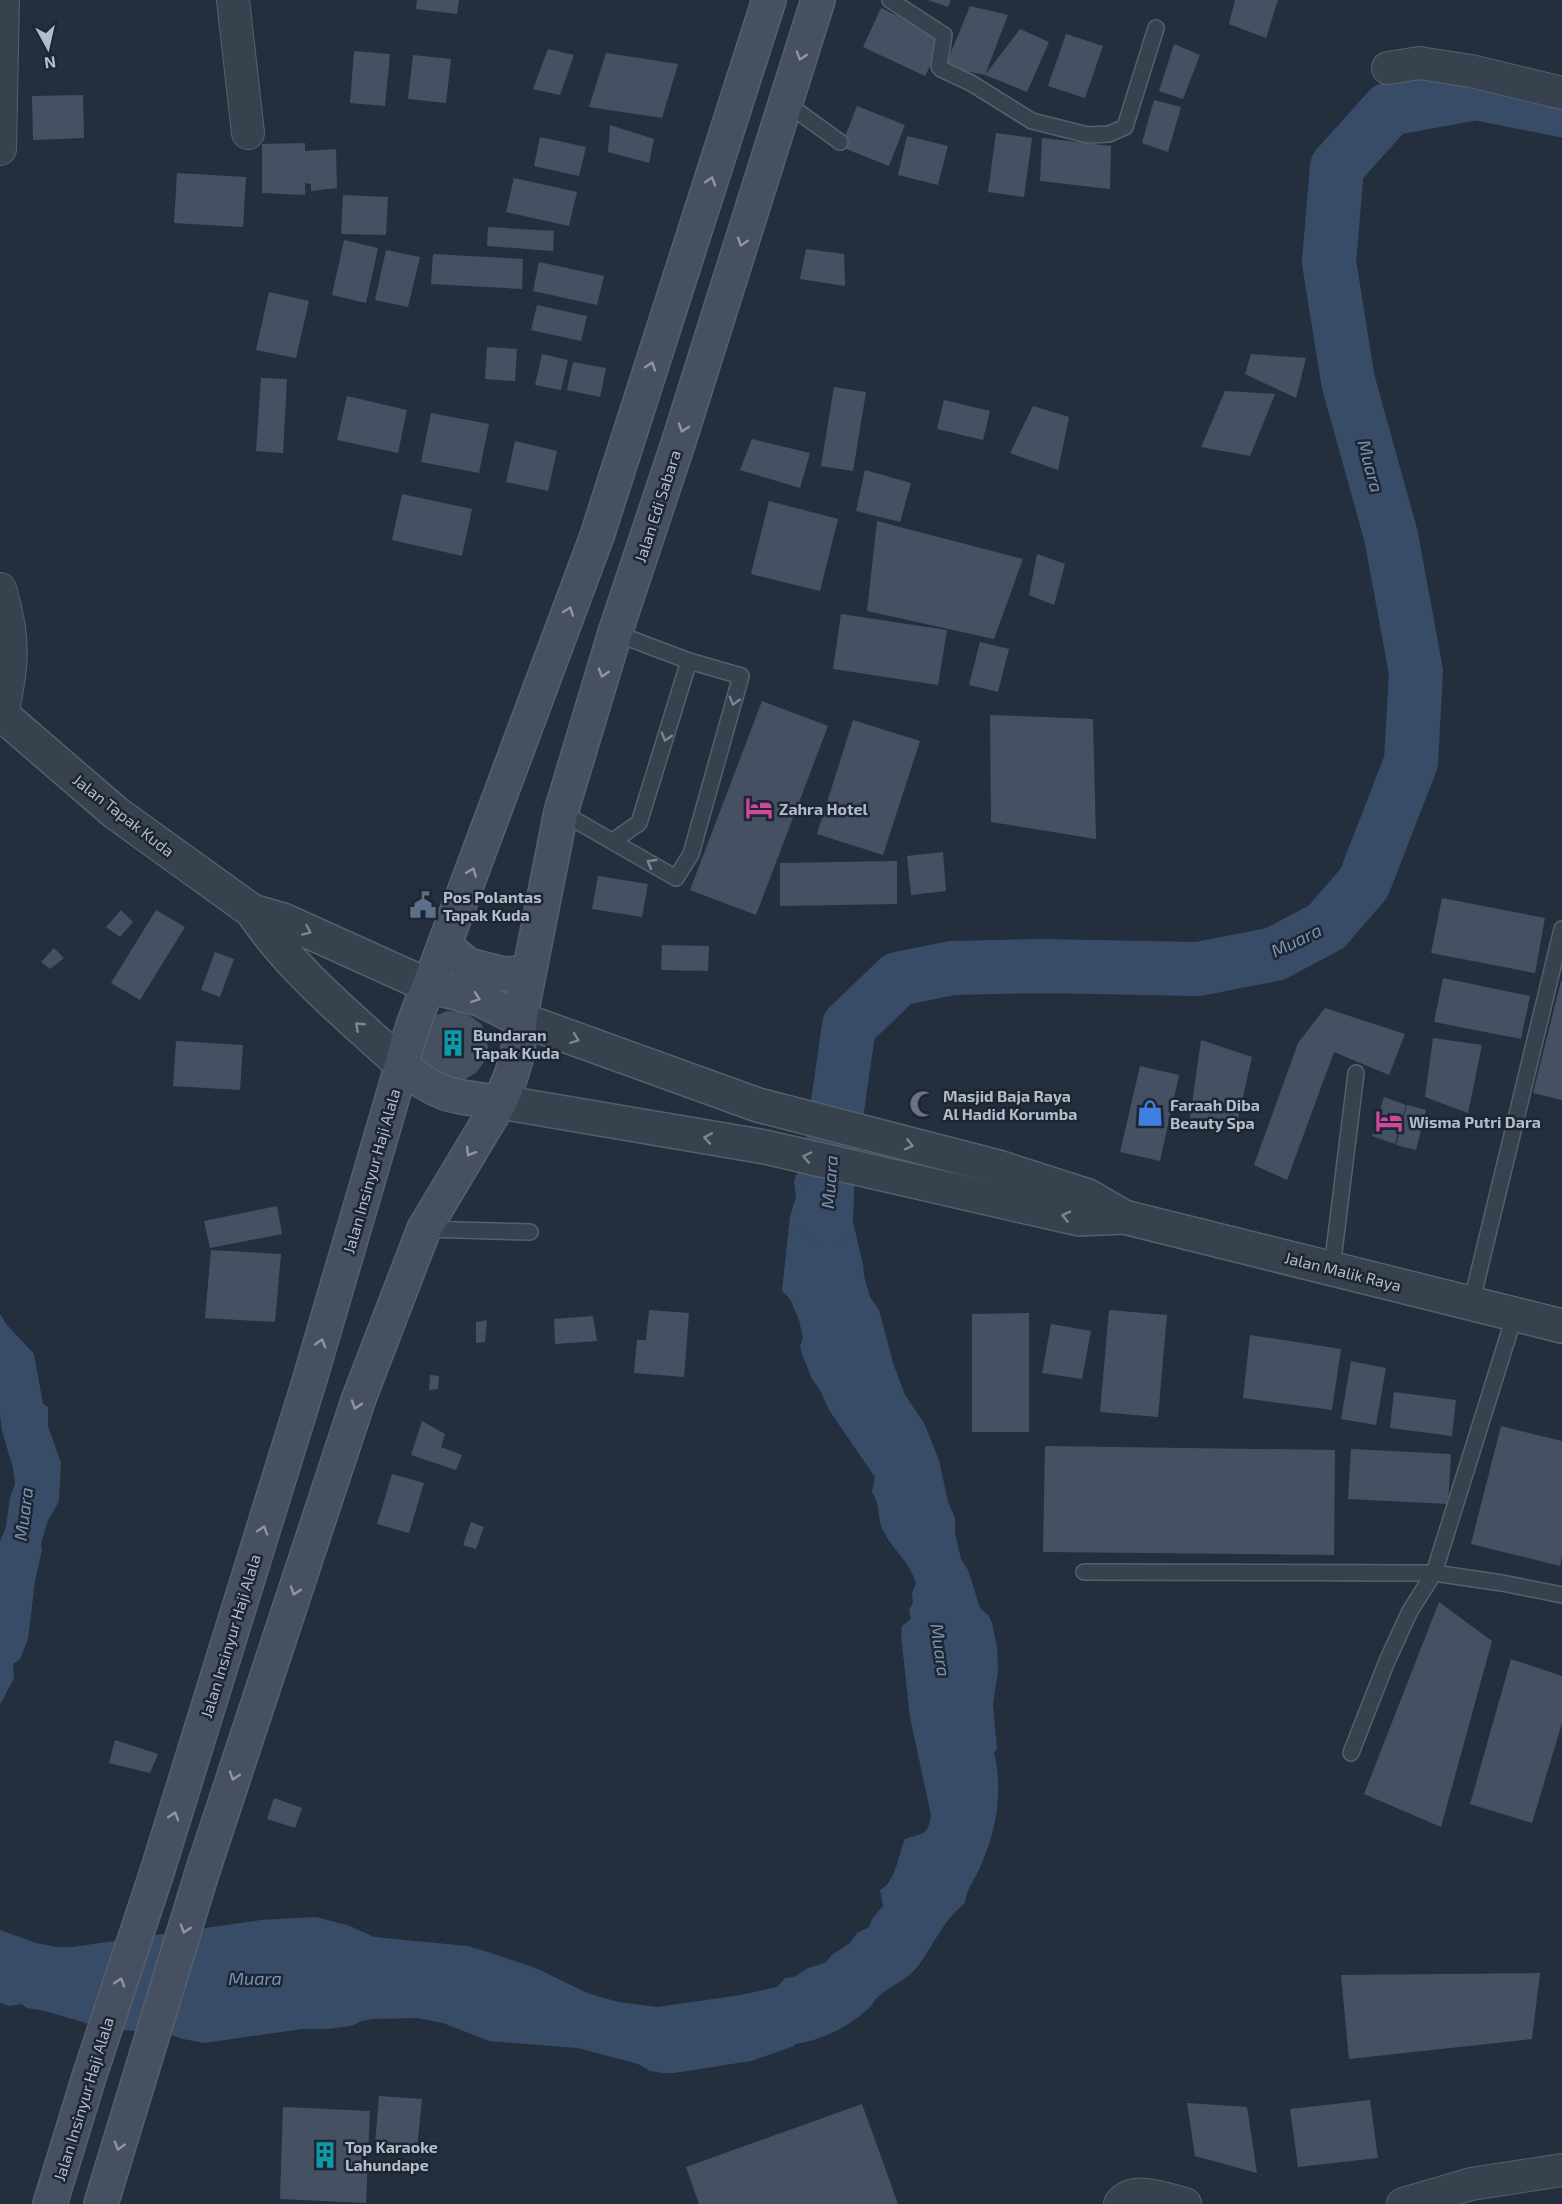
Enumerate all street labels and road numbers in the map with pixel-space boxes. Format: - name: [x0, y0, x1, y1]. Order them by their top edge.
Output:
- street label: Jalan Edi Sabara: [630, 447, 684, 565]
- street label: Jalan Tapak Kuda: [70, 770, 178, 860]
- street label: Jalan Insinyur Haji Alala: [338, 1086, 405, 1256]
- street label: Jalan Malik Raya: [1283, 1247, 1403, 1295]
- street label: Jalan Insinyur Haji Alala: [196, 1552, 265, 1721]
- street label: Jalan Insinyur Haji Alala: [49, 2015, 118, 2184]

